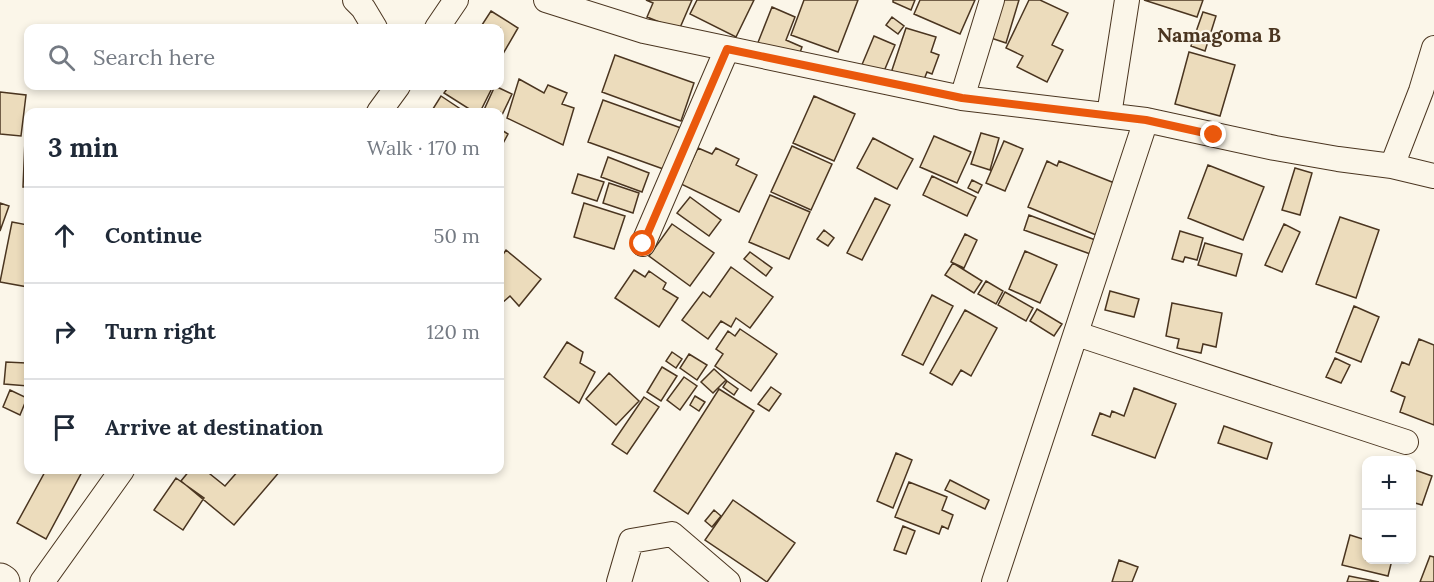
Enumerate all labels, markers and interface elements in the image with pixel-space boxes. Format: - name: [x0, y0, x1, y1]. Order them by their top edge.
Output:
- district label: Namagoma B: [1157, 22, 1281, 47]
- search box: [24, 24, 504, 90]
- icon: search: [45, 41, 78, 74]
- text: Search here: [93, 43, 215, 71]
- route end: [1200, 121, 1226, 147]
- text: 3 min: [48, 131, 118, 164]
- text: Walk · 170 m: [367, 135, 480, 160]
- icon: ahead: [48, 219, 81, 252]
- text: Continue: [105, 221, 202, 249]
- text: 50 m: [434, 223, 480, 248]
- route start: [629, 230, 655, 256]
- icon: right: [48, 315, 81, 348]
- text: Turn right: [105, 317, 216, 345]
- text: 120 m: [426, 319, 480, 344]
- icon: arrive: [48, 411, 81, 444]
- text: Arrive at destination: [105, 413, 323, 441]
- map controls: [1362, 456, 1416, 564]
- button: +: [1362, 456, 1416, 510]
- button: −: [1362, 510, 1416, 564]

